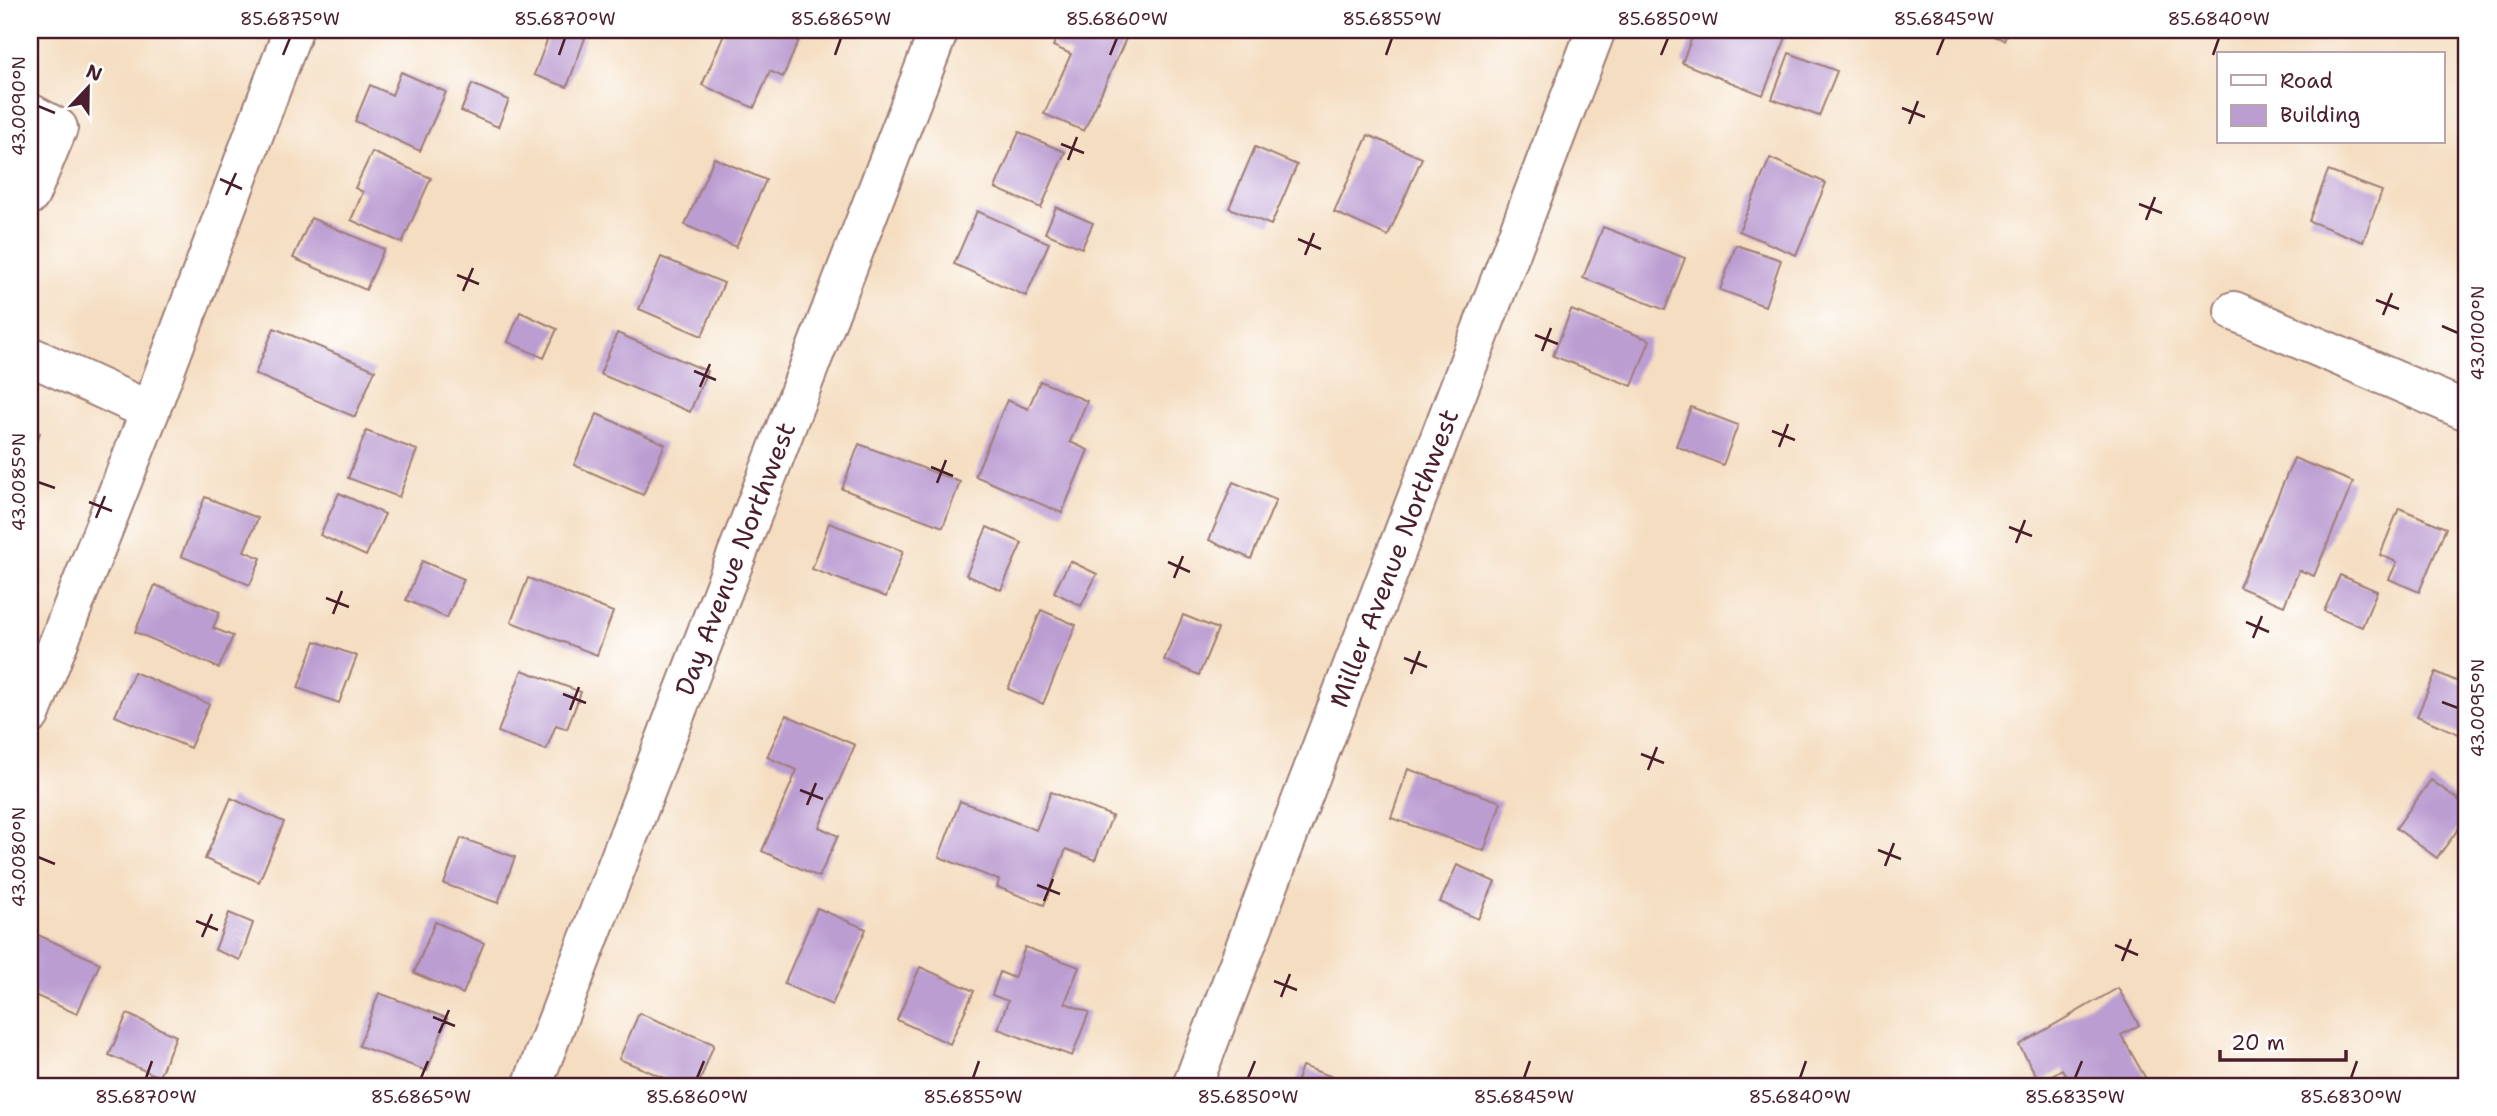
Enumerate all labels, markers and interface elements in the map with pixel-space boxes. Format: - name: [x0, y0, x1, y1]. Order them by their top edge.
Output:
- text: 85.6875°W: [240, 7, 340, 31]
- text: 85.6870°W: [514, 7, 616, 31]
- text: 85.6865°W: [791, 7, 891, 31]
- text: 85.6860°W: [1066, 7, 1168, 31]
- text: 85.6855°W: [1343, 7, 1442, 31]
- text: 85.6850°W: [1618, 7, 1718, 31]
- text: 85.6845°W: [1894, 7, 1994, 31]
- text: 85.6840°W: [2168, 7, 2270, 31]
- north arrow: [52, 52, 122, 122]
- legend: [2217, 52, 2444, 144]
- text: 43.0090°N: [7, 56, 31, 156]
- text: N: [83, 58, 106, 87]
- text: Road: [2280, 67, 2333, 95]
- text: Building: [2280, 101, 2360, 129]
- text: 43.0100°N: [2466, 286, 2490, 380]
- street label: Miller Avenue Northwest: [1320, 404, 1466, 712]
- street label: Day Avenue Northwest: [666, 417, 803, 700]
- text: 43.0085°N: [7, 433, 31, 531]
- text: 43.0095°N: [2466, 659, 2490, 757]
- text: 43.0080°N: [7, 807, 31, 907]
- scale bar: [2220, 1018, 2346, 1062]
- text: 20 m: [2231, 1029, 2285, 1057]
- text: 85.6870°W: [95, 1085, 197, 1109]
- text: 85.6865°W: [371, 1085, 471, 1109]
- text: 85.6860°W: [646, 1085, 748, 1109]
- text: 85.6855°W: [924, 1085, 1023, 1109]
- text: 85.6850°W: [1198, 1085, 1298, 1109]
- text: 85.6845°W: [1474, 1085, 1574, 1109]
- text: 85.6840°W: [1749, 1085, 1851, 1109]
- text: 85.6835°W: [2025, 1085, 2125, 1109]
- text: 85.6830°W: [2300, 1085, 2402, 1109]

